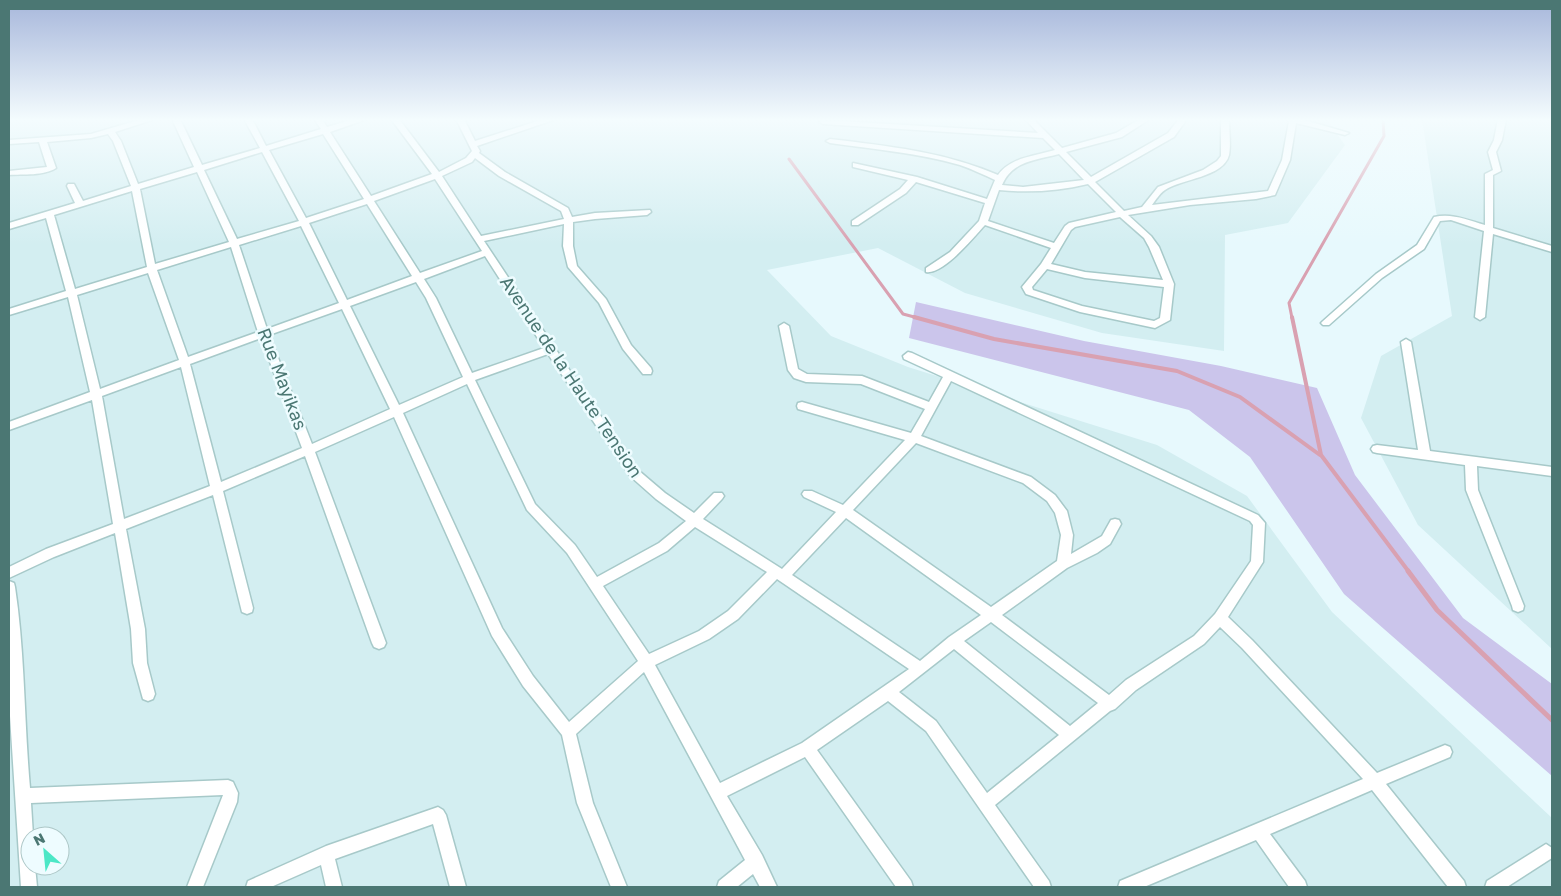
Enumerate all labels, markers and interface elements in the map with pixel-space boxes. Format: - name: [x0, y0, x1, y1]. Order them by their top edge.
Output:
- street label: Avenue de la Haute Tension: [496, 271, 648, 482]
- street label: Rue Mayikas: [253, 324, 312, 433]
- north arrow: [20, 826, 70, 876]
- text: N: [30, 829, 47, 849]

